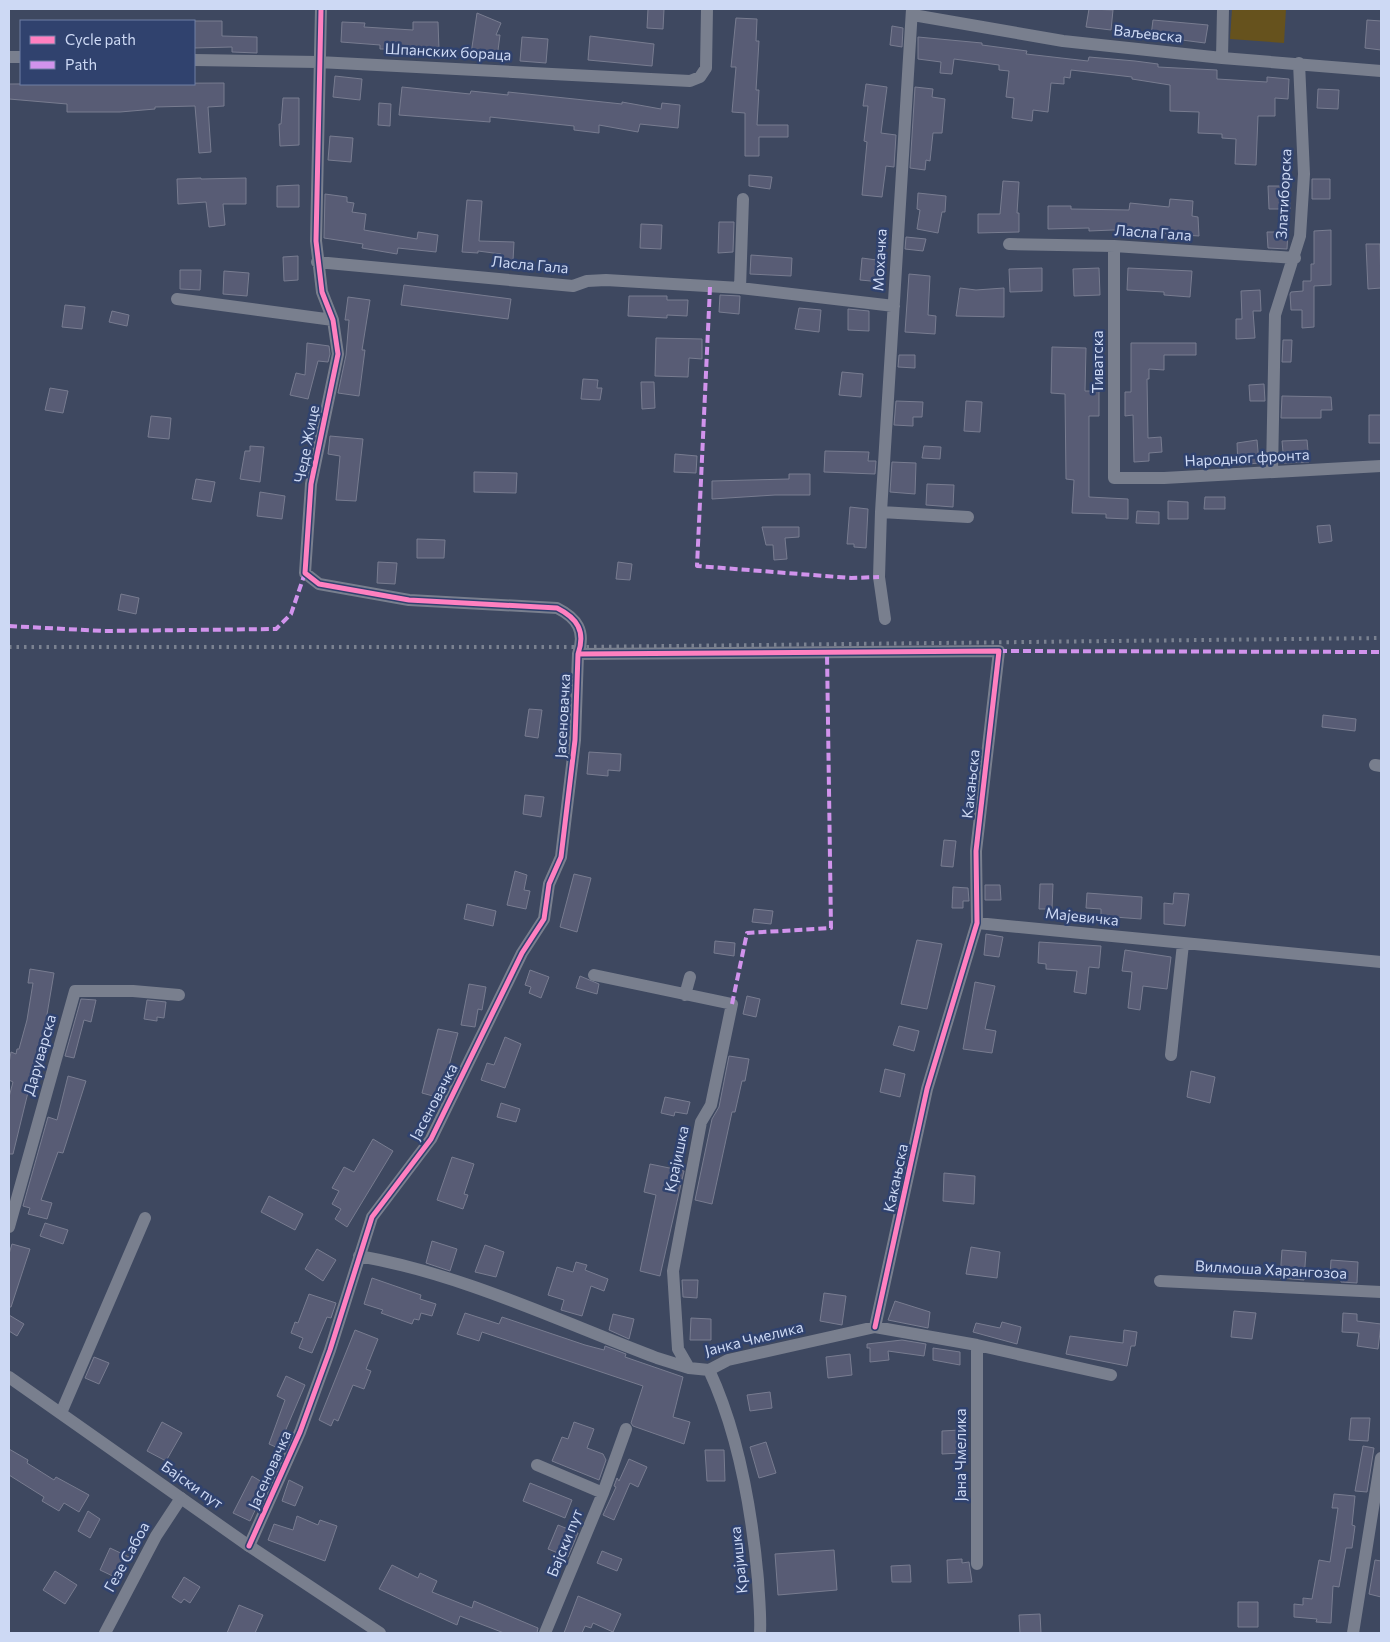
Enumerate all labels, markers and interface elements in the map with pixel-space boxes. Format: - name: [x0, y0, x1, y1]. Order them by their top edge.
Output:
- legend: [20, 20, 195, 85]
- street label: Ваљевска: [1113, 20, 1183, 46]
- text: Cycle path: [65, 30, 136, 48]
- street label: Шпанских бораца: [384, 39, 512, 63]
- text: Path: [65, 55, 97, 73]
- street label: Златиборска: [1272, 148, 1294, 240]
- street label: Ласла Гала: [1114, 220, 1192, 244]
- street label: Мохачка: [868, 228, 890, 292]
- street label: Ласла Гала: [491, 252, 569, 276]
- street label: Тиватска: [1088, 331, 1106, 393]
- street label: Чеде Жице: [290, 404, 322, 484]
- street label: Народног фронта: [1184, 445, 1310, 469]
- street label: Јасеновачка: [551, 673, 573, 759]
- street label: Какањска: [957, 748, 983, 819]
- street label: Мајевичка: [1044, 903, 1120, 929]
- street label: Даруварска: [19, 1012, 59, 1097]
- street label: Јасеновачка: [405, 1060, 461, 1143]
- street label: Крајишка: [660, 1124, 692, 1194]
- street label: Какањска: [879, 1142, 911, 1214]
- street label: Вилмоша Харангозоа: [1195, 1256, 1347, 1282]
- street label: Јанка Чмелика: [703, 1317, 805, 1359]
- street label: Јана Чмелика: [951, 1408, 969, 1502]
- street label: Јасеновачка: [244, 1427, 294, 1512]
- street label: Бајски пут: [158, 1456, 227, 1512]
- street label: Бајски пут: [542, 1506, 586, 1579]
- street label: Гезе Сабоа: [100, 1518, 153, 1595]
- street label: Крајишка: [726, 1526, 750, 1595]

